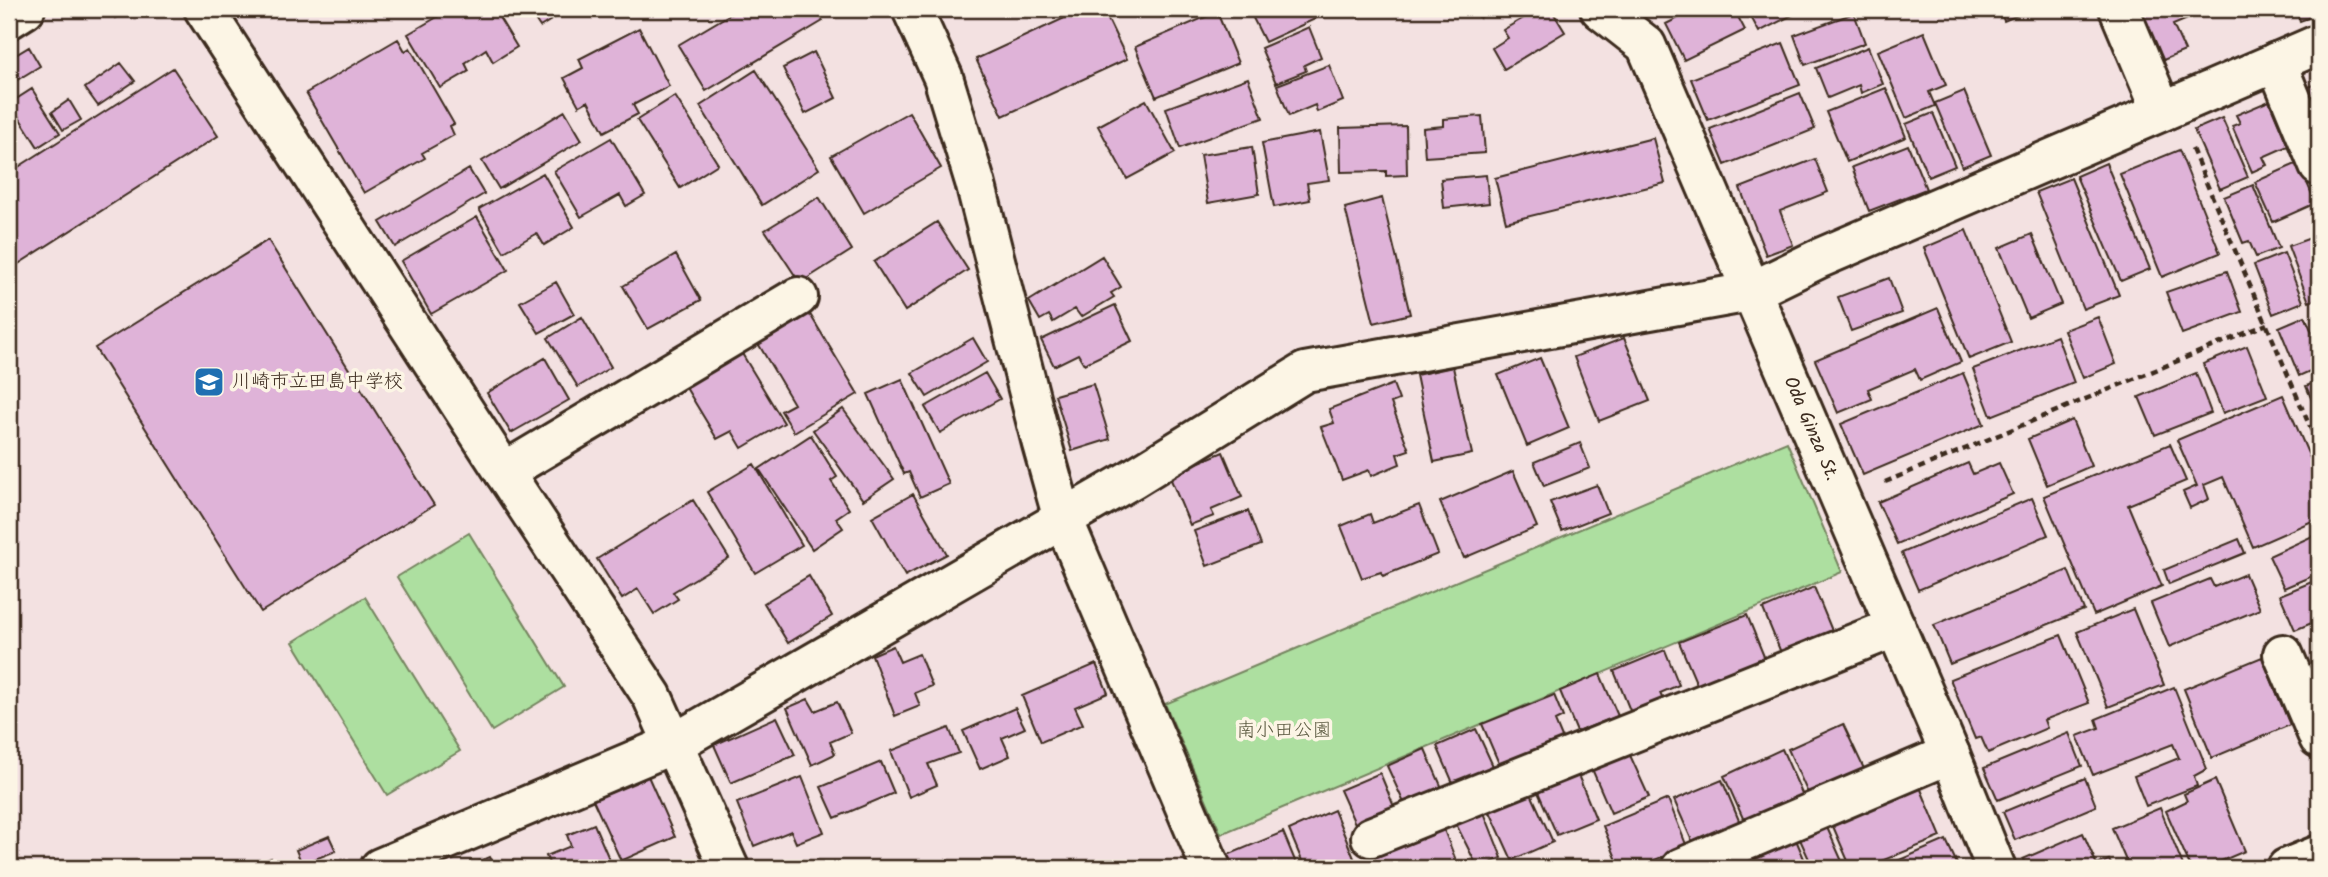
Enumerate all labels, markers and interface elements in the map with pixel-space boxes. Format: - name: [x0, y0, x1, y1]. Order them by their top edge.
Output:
- school or university icon: 川崎市立田島中学校: [192, 365, 226, 399]
- place label: 川崎市立田島中学校: [232, 367, 403, 397]
- street label: Oda Ginza St.: [1775, 372, 1846, 486]
- park label: 南小田公園: [1236, 716, 1332, 746]

